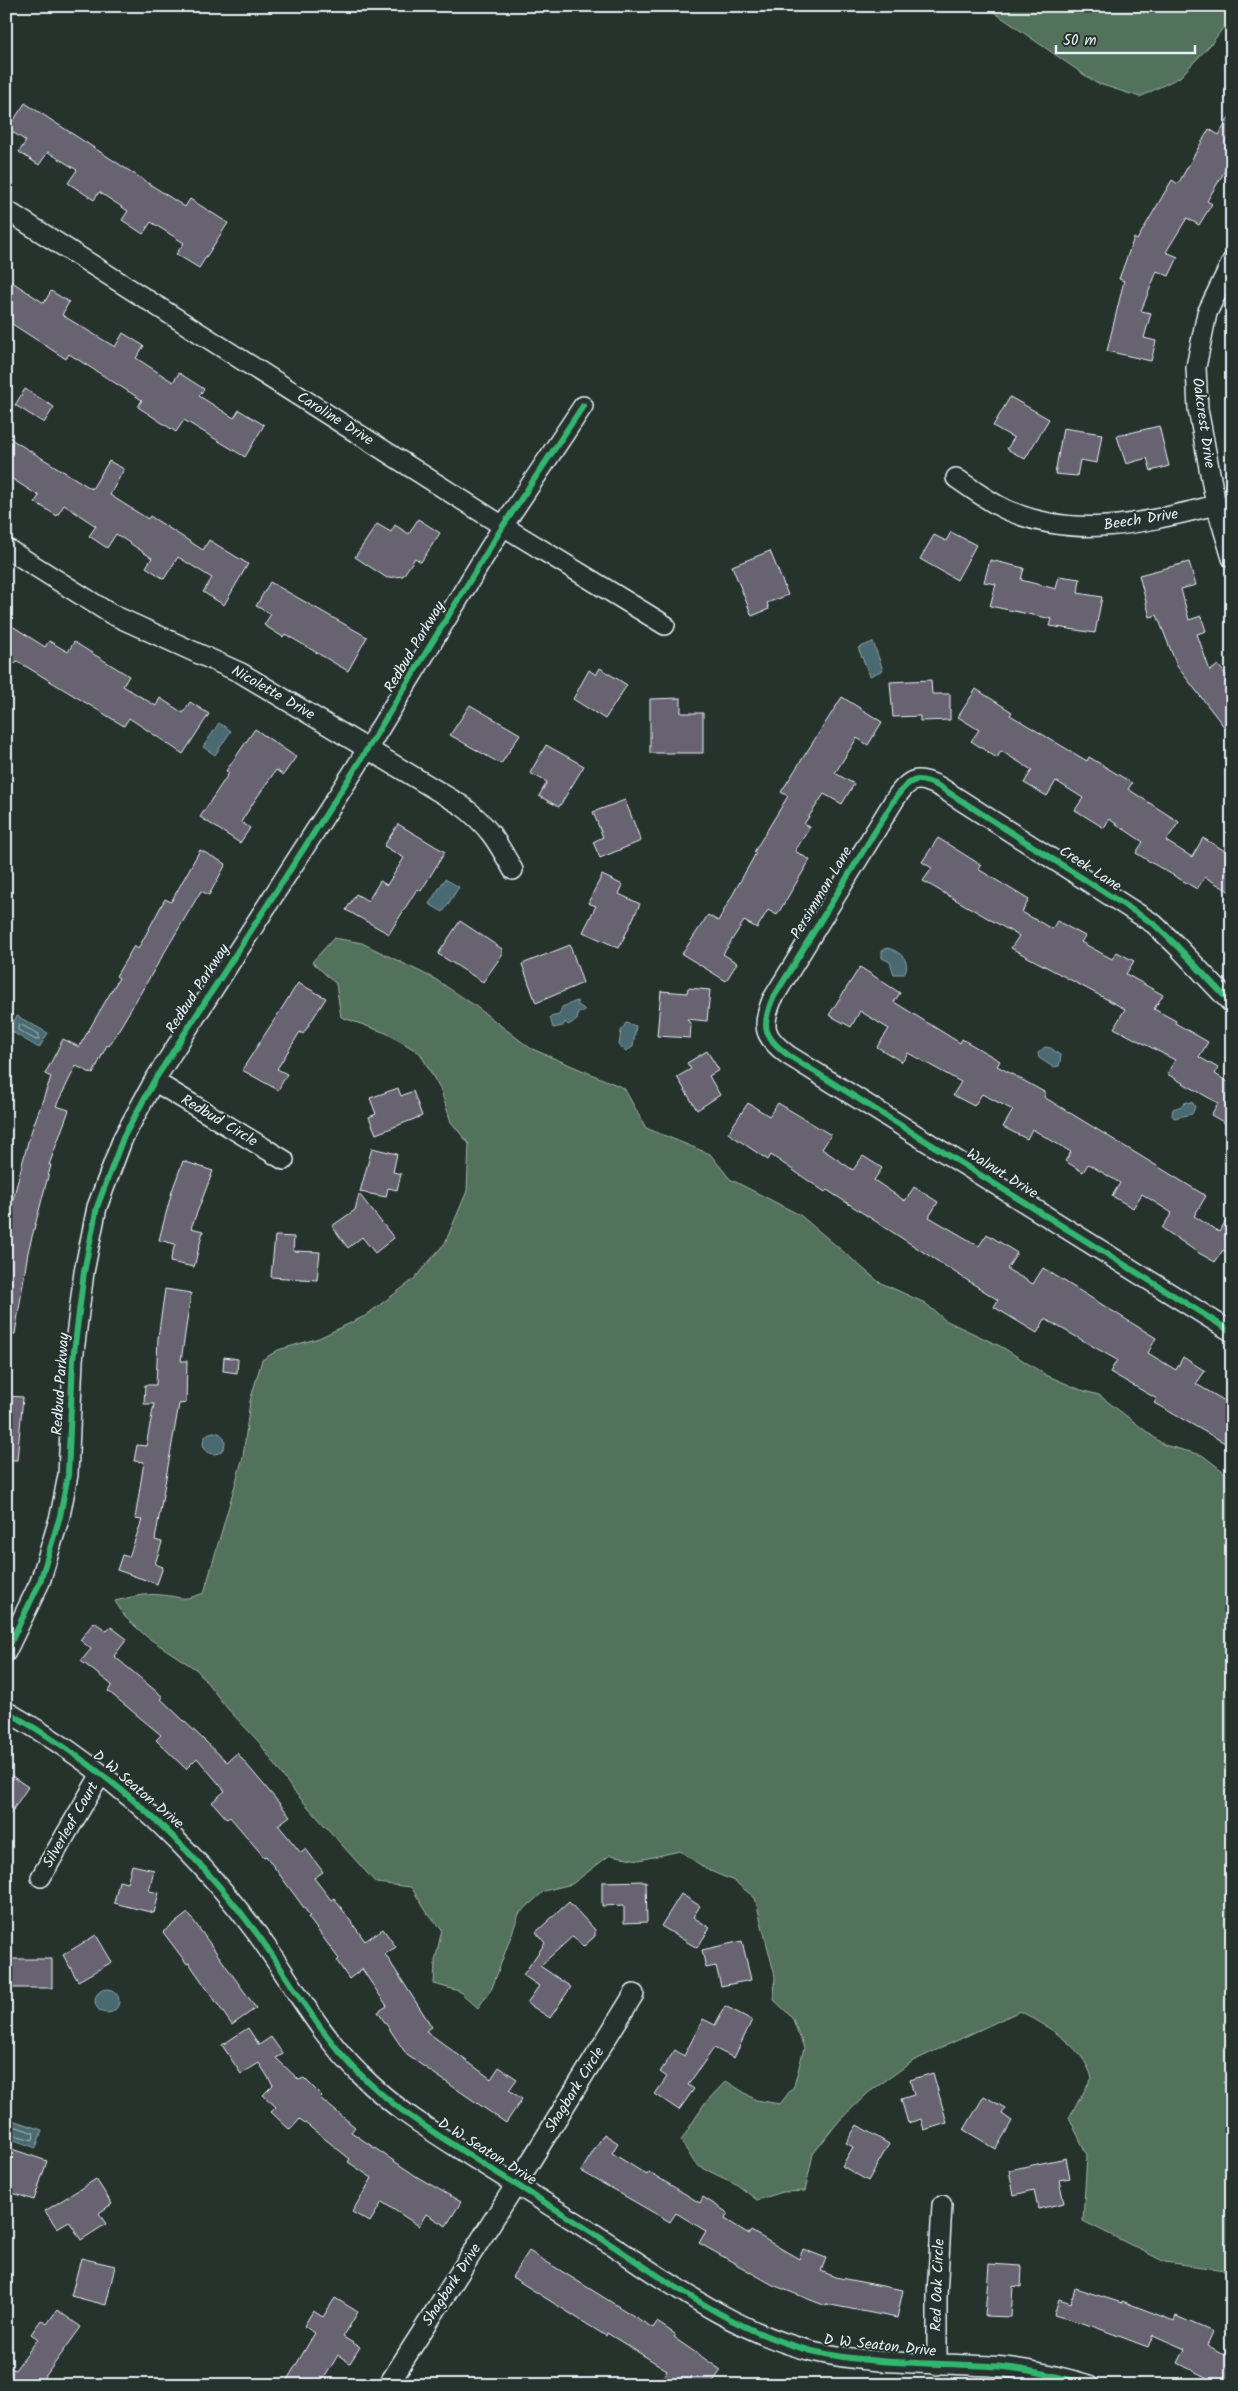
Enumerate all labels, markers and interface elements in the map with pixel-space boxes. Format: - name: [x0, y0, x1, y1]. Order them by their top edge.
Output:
- scale bar: [1056, 22, 1194, 54]
- text: 50 m: [1063, 29, 1097, 53]
- street label: Oakcrest Drive: [1185, 376, 1221, 470]
- street label: Caroline Drive: [292, 386, 378, 452]
- street label: Beech Drive: [1102, 502, 1180, 538]
- street label: Redbud Parkway: [378, 596, 452, 697]
- street label: Nicolette Drive: [227, 659, 320, 727]
- street label: Creek Lane: [1054, 840, 1126, 898]
- street label: Persimmon Lane: [785, 842, 859, 944]
- street label: Redbud Parkway: [160, 938, 237, 1039]
- street label: Redbud Circle: [176, 1089, 262, 1154]
- street label: Walnut Drive: [961, 1142, 1043, 1206]
- street label: Redbud Parkway: [45, 1331, 77, 1436]
- street label: D W Seaton Drive: [87, 1744, 189, 1836]
- street label: Silverleaf Court: [37, 1777, 106, 1873]
- street label: Shagbark Circle: [539, 2042, 611, 2138]
- street label: D W Seaton Drive: [433, 2112, 542, 2192]
- street label: Red Oak Circle: [924, 2238, 952, 2332]
- street label: Shagbark Drive: [416, 2239, 488, 2331]
- street label: D W Seaton Drive: [823, 2328, 938, 2364]

